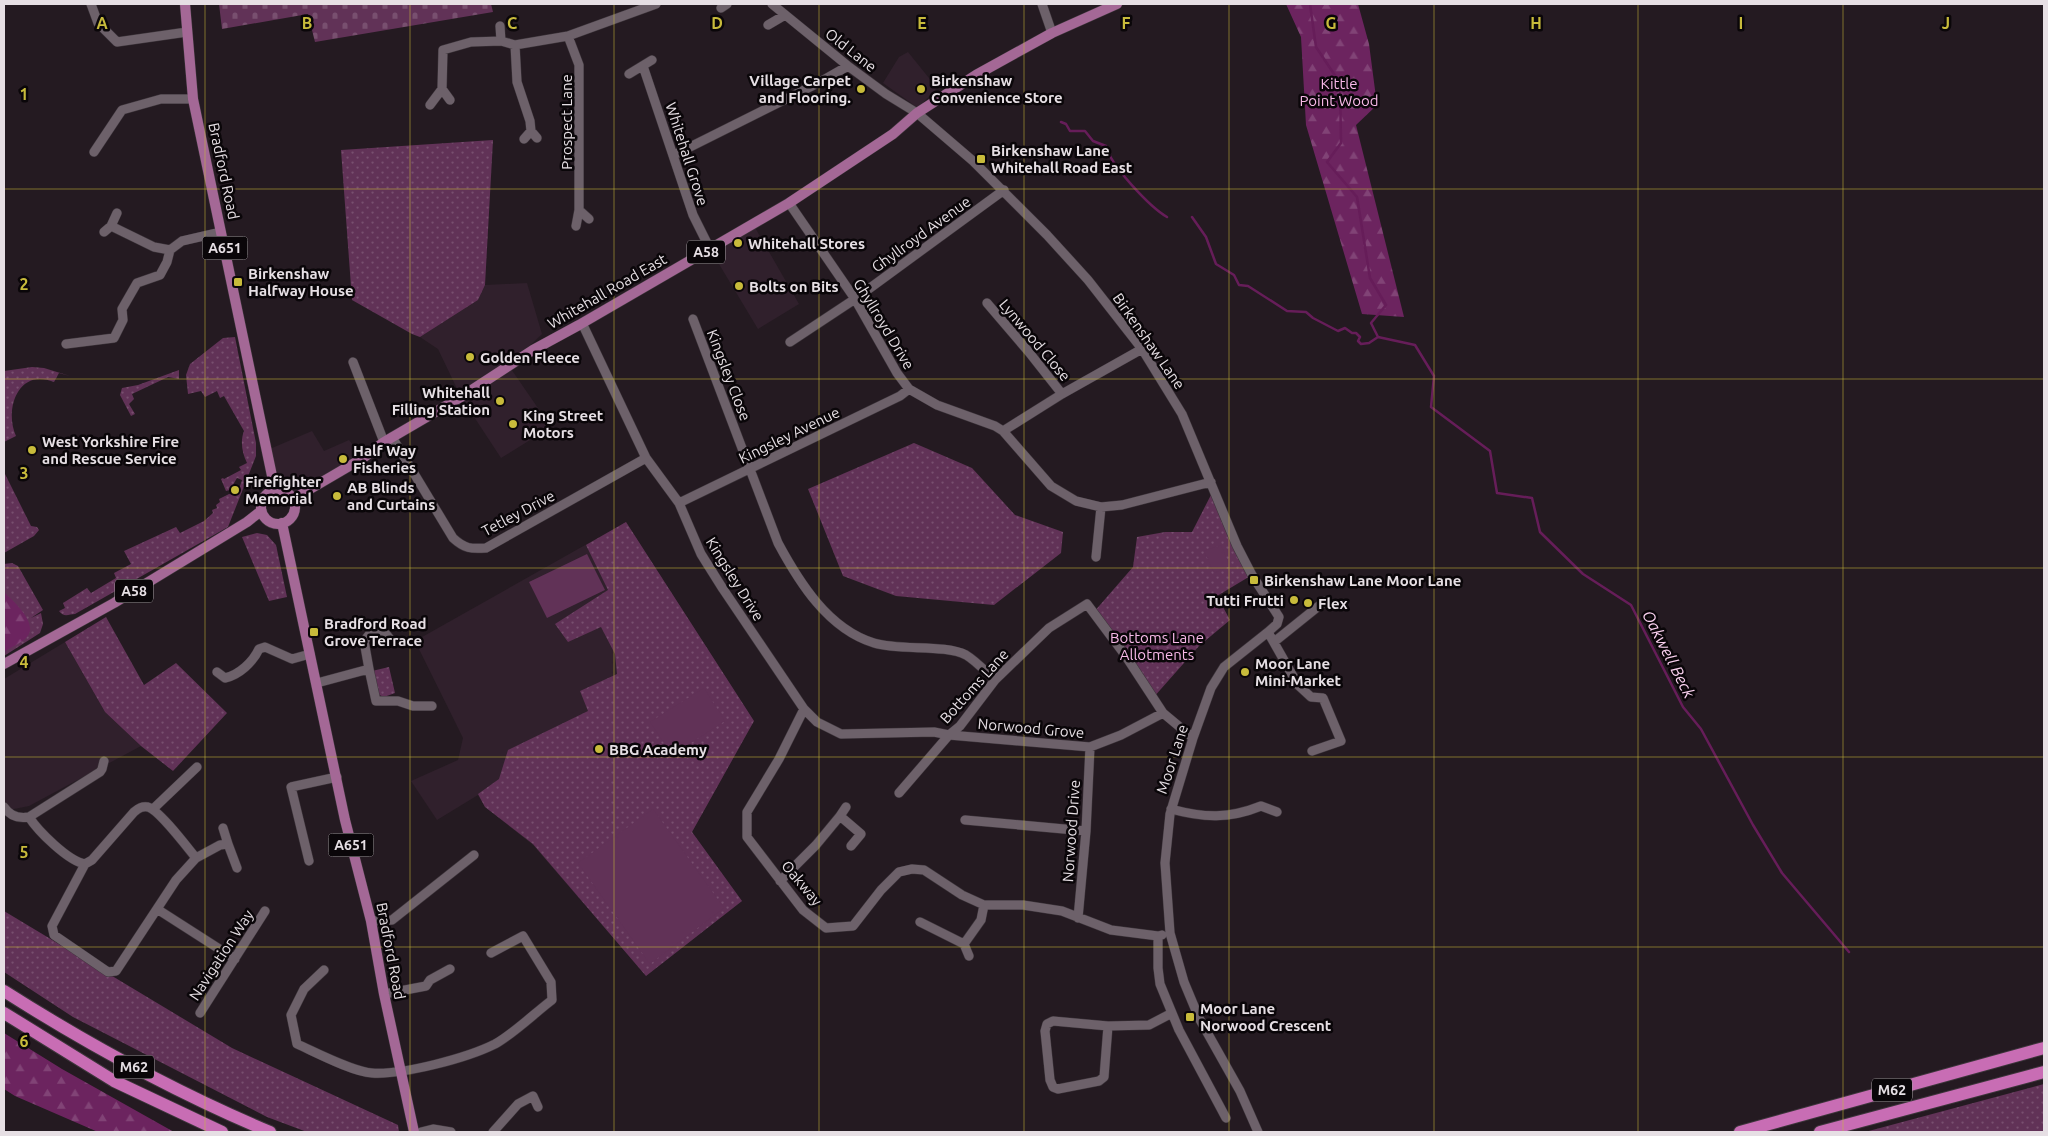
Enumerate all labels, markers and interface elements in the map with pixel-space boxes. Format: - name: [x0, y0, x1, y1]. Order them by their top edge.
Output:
- text: A: [96, 14, 108, 32]
- text: B: [302, 14, 312, 32]
- text: C: [507, 14, 517, 32]
- text: D: [711, 14, 723, 32]
- text: E: [917, 14, 927, 32]
- text: F: [1122, 14, 1131, 32]
- text: G: [1325, 14, 1337, 32]
- text: H: [1530, 14, 1542, 32]
- text: I: [1739, 14, 1743, 32]
- text: J: [1942, 14, 1950, 32]
- street label: Old Lane: [822, 25, 880, 75]
- place label: Village Carpet and Flooring.: [749, 72, 852, 106]
- place label: Birkenshaw Convenience Store: [931, 72, 1063, 106]
- street label: Prospect Lane: [558, 74, 575, 170]
- park label: Kittle Point Wood: [1299, 75, 1379, 109]
- marker: Village Carpet and Flooring.: [855, 83, 867, 95]
- marker: Birkenshaw Convenience Store: [915, 83, 927, 95]
- text: 1: [19, 85, 29, 103]
- street label: Whitehall Grove: [662, 100, 712, 208]
- street label: Bradford Road: [205, 121, 243, 221]
- place label: Birkenshaw Lane Whitehall Road East: [991, 142, 1133, 176]
- marker: Birkenshaw Lane Whitehall Road East: [975, 153, 987, 165]
- street label: Ghyllroyd Avenue: [868, 192, 974, 276]
- place label: Whitehall Stores: [748, 235, 865, 252]
- road number: A651: [202, 237, 248, 260]
- marker: Whitehall Stores: [732, 237, 744, 249]
- road number: A58: [687, 240, 725, 264]
- street label: Whitehall Road East: [545, 250, 669, 332]
- place label: Birkenshaw Halfway House: [248, 265, 354, 299]
- text: 2: [19, 275, 29, 293]
- marker: Birkenshaw Halfway House: [232, 276, 244, 288]
- street label: Ghyllroyd Drive: [850, 276, 918, 372]
- place label: Bolts on Bits: [749, 278, 839, 295]
- marker: Bolts on Bits: [733, 280, 745, 292]
- street label: Birkenshaw Lane: [1110, 290, 1188, 392]
- street label: Lynwood Close: [996, 296, 1074, 384]
- street label: Kingsley Close: [704, 327, 754, 423]
- place label: Golden Fleece: [480, 349, 580, 366]
- marker: Golden Fleece: [464, 351, 476, 363]
- place label: Whitehall Filling Station: [392, 384, 490, 418]
- marker: Whitehall Filling Station: [494, 395, 506, 407]
- street label: Kingsley Avenue: [736, 403, 842, 467]
- place label: King Street Motors: [523, 407, 604, 441]
- marker: King Street Motors: [507, 418, 519, 430]
- place label: West Yorkshire Fire and Rescue Service: [42, 433, 179, 467]
- place label: Half Way Fisheries: [353, 442, 416, 476]
- marker: West Yorkshire Fire and Rescue Service: [26, 444, 38, 456]
- marker: Half Way Fisheries: [337, 453, 349, 465]
- text: 3: [19, 464, 29, 482]
- place label: Firefighter Memorial: [245, 473, 322, 507]
- place label: AB Blinds and Curtains: [347, 479, 435, 513]
- marker: Firefighter Memorial: [229, 484, 241, 496]
- street label: Tetley Drive: [479, 487, 557, 539]
- marker: AB Blinds and Curtains: [331, 490, 343, 502]
- street label: Kingsley Drive: [703, 534, 767, 624]
- place label: Birkenshaw Lane Moor Lane: [1264, 572, 1461, 589]
- marker: Birkenshaw Lane Moor Lane: [1248, 574, 1260, 586]
- road number: A58: [115, 580, 153, 602]
- place label: Tutti Frutti: [1206, 592, 1284, 609]
- marker: Tutti Frutti: [1288, 594, 1300, 606]
- place label: Flex: [1318, 595, 1348, 612]
- marker: Flex: [1302, 597, 1314, 609]
- water label: Oakwell Beck: [1639, 607, 1699, 702]
- place label: Bradford Road Grove Terrace: [324, 615, 427, 649]
- marker: Bradford Road Grove Terrace: [308, 626, 320, 638]
- park label: Bottoms Lane Allotments: [1110, 629, 1204, 663]
- street label: Bottoms Lane: [936, 645, 1012, 727]
- text: 4: [19, 653, 29, 671]
- place label: Moor Lane Mini-Market: [1255, 655, 1342, 689]
- marker: Moor Lane Mini-Market: [1239, 666, 1251, 678]
- street label: Norwood Grove: [977, 715, 1085, 741]
- street label: Moor Lane: [1153, 722, 1191, 796]
- place label: BBG Academy: [609, 741, 707, 758]
- marker: BBG Academy: [593, 743, 605, 755]
- street label: Norwood Drive: [1059, 779, 1083, 883]
- road number: A651: [328, 834, 374, 856]
- text: 5: [19, 843, 29, 861]
- street label: Oakway: [778, 857, 826, 909]
- street label: Bradford Road: [373, 901, 409, 1001]
- street label: Navigation Way: [185, 907, 257, 1003]
- place label: Moor Lane Norwood Crescent: [1200, 1000, 1332, 1034]
- marker: Moor Lane Norwood Crescent: [1184, 1011, 1196, 1023]
- text: 6: [19, 1032, 29, 1050]
- road number: M62: [114, 1056, 154, 1078]
- road number: M62: [1872, 1078, 1912, 1102]

